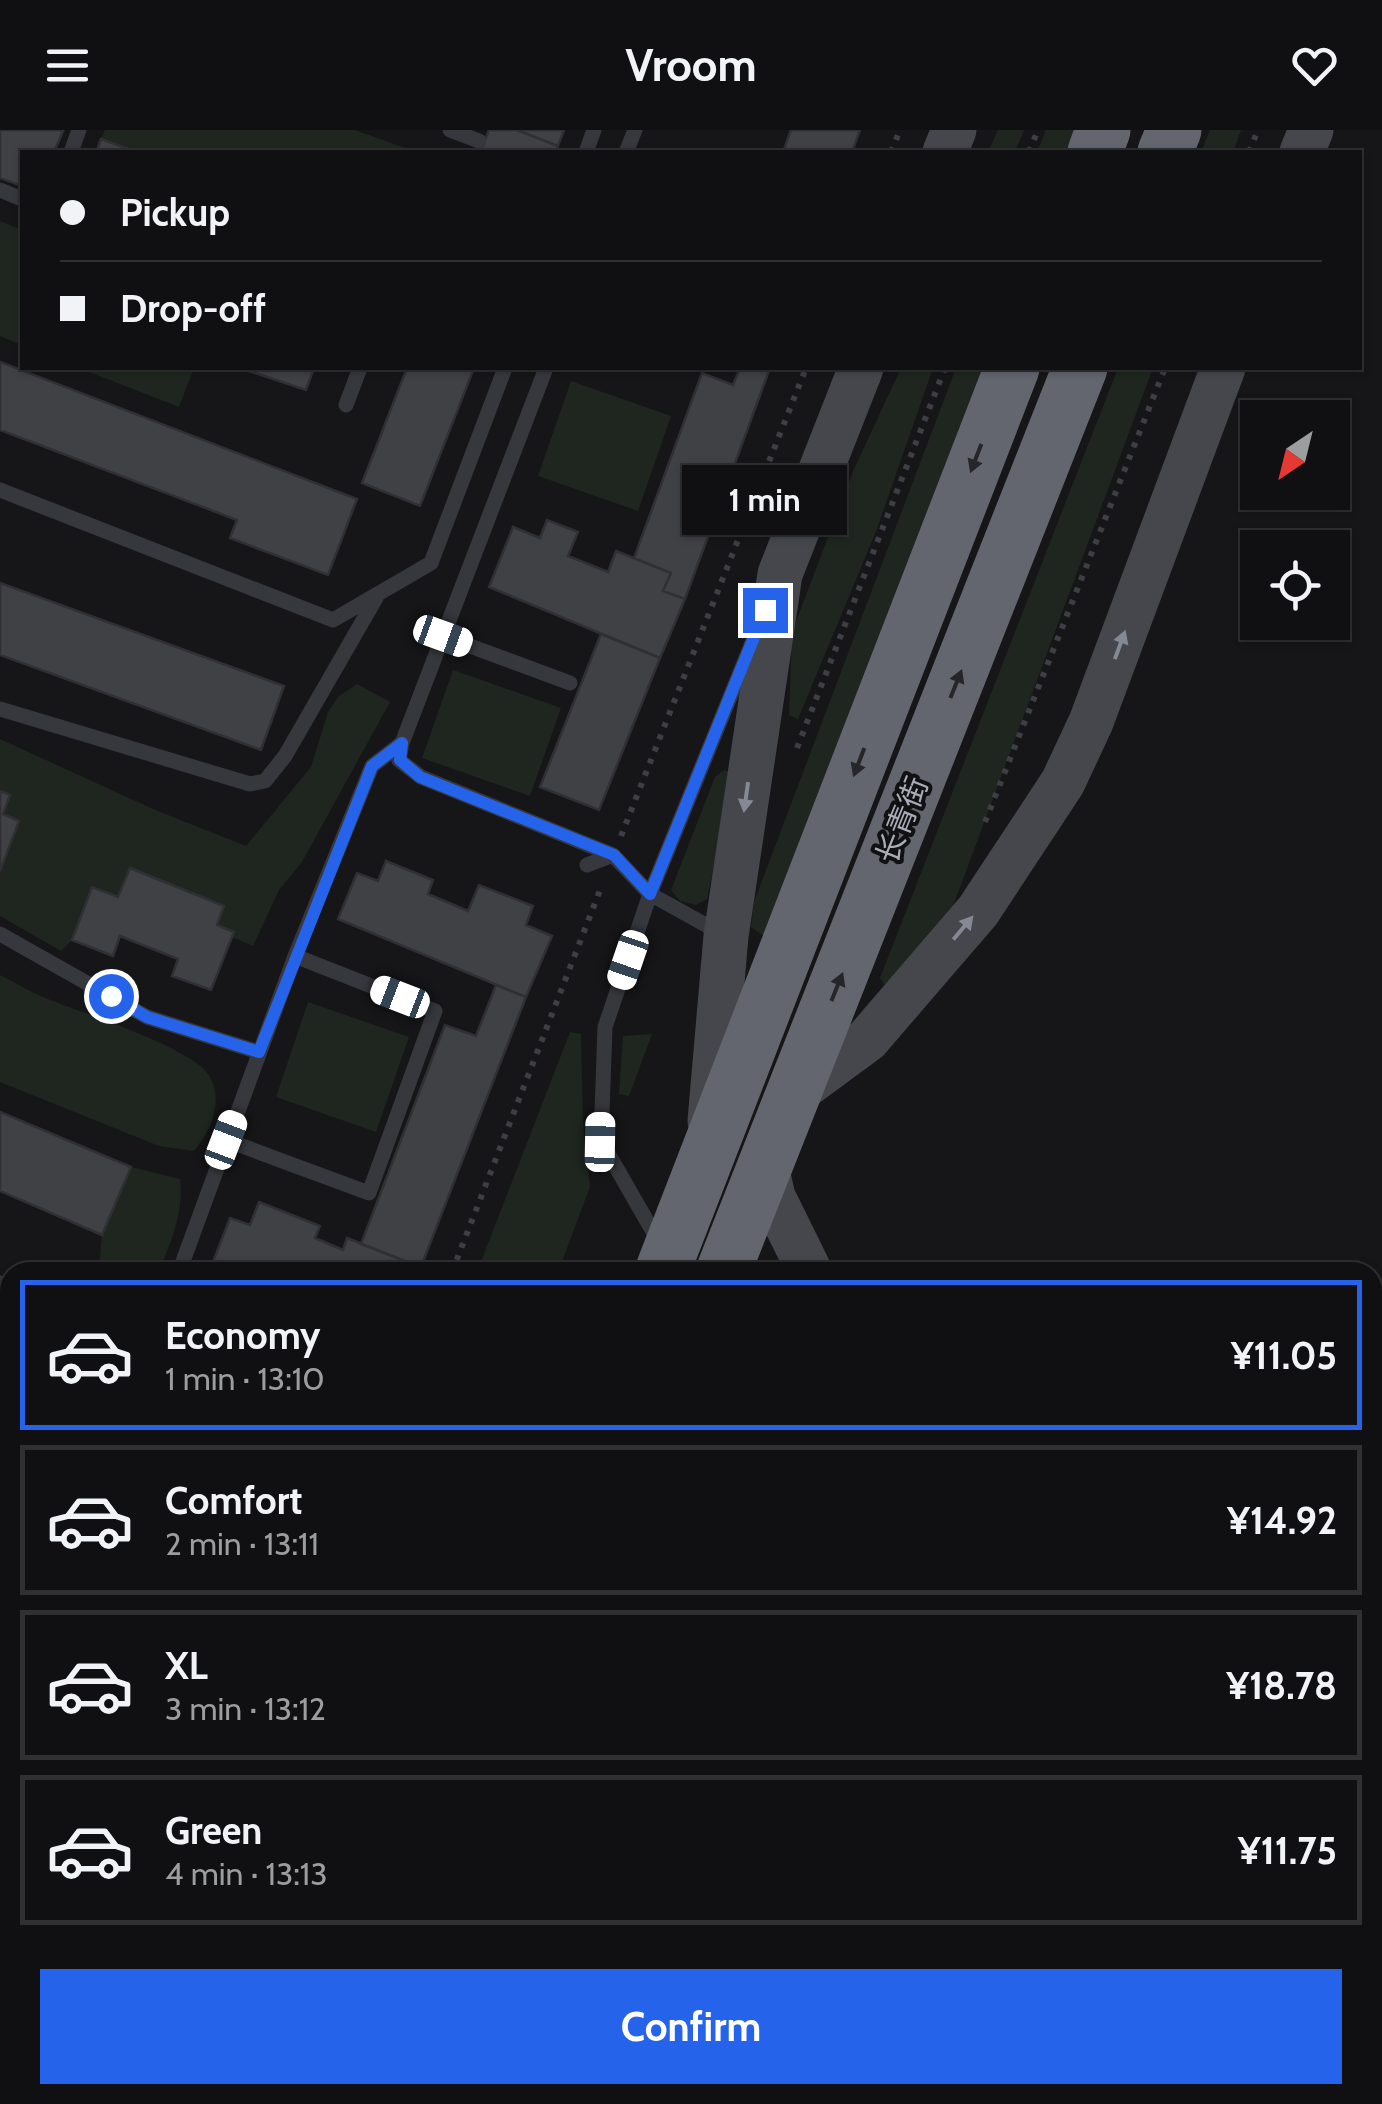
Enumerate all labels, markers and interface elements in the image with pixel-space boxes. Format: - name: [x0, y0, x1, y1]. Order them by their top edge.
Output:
- icon: menu: [40, 38, 95, 93]
- text: Vroom: [625, 38, 757, 92]
- icon: heart: [1287, 38, 1342, 93]
- text: Pickup: [120, 189, 230, 236]
- text: Drop-off: [120, 285, 266, 332]
- north arrow: [1240, 400, 1350, 510]
- map controls: [1240, 400, 1350, 640]
- one-way arrow: [968, 444, 984, 474]
- callout: 1 min: [682, 465, 848, 535]
- text: 1 min: [728, 480, 801, 519]
- button: locate: [1240, 530, 1350, 640]
- route end: [743, 588, 788, 633]
- car: [410, 612, 476, 660]
- one-way arrow: [1112, 630, 1128, 660]
- one-way arrow: [948, 669, 964, 699]
- one-way arrow: [851, 747, 867, 777]
- street label: 长青街: [868, 771, 936, 869]
- one-way arrow: [738, 782, 754, 814]
- one-way arrow: [952, 915, 974, 940]
- car: [604, 927, 652, 993]
- one-way arrow: [829, 971, 845, 1001]
- car: [367, 972, 433, 1022]
- route start: [89, 974, 134, 1019]
- car: [201, 1107, 251, 1173]
- car: [584, 1112, 616, 1172]
- icon: car: [45, 1310, 135, 1400]
- text: Economy: [165, 1312, 320, 1359]
- text: ¥11.05: [1231, 1332, 1337, 1379]
- text: 1 min · 13:10: [165, 1359, 325, 1398]
- icon: car: [45, 1475, 135, 1565]
- text: Comfort: [165, 1477, 302, 1524]
- text: ¥14.92: [1227, 1497, 1337, 1544]
- text: 2 min · 13:11: [165, 1524, 319, 1563]
- icon: car: [45, 1640, 135, 1730]
- text: XL: [165, 1642, 208, 1689]
- text: ¥18.78: [1226, 1662, 1337, 1709]
- text: 3 min · 13:12: [165, 1689, 326, 1728]
- icon: car: [45, 1805, 135, 1895]
- text: Green: [165, 1807, 262, 1854]
- text: ¥11.75: [1238, 1827, 1337, 1874]
- text: 4 min · 13:13: [165, 1854, 328, 1893]
- button: Confirm: [40, 1969, 1342, 2084]

